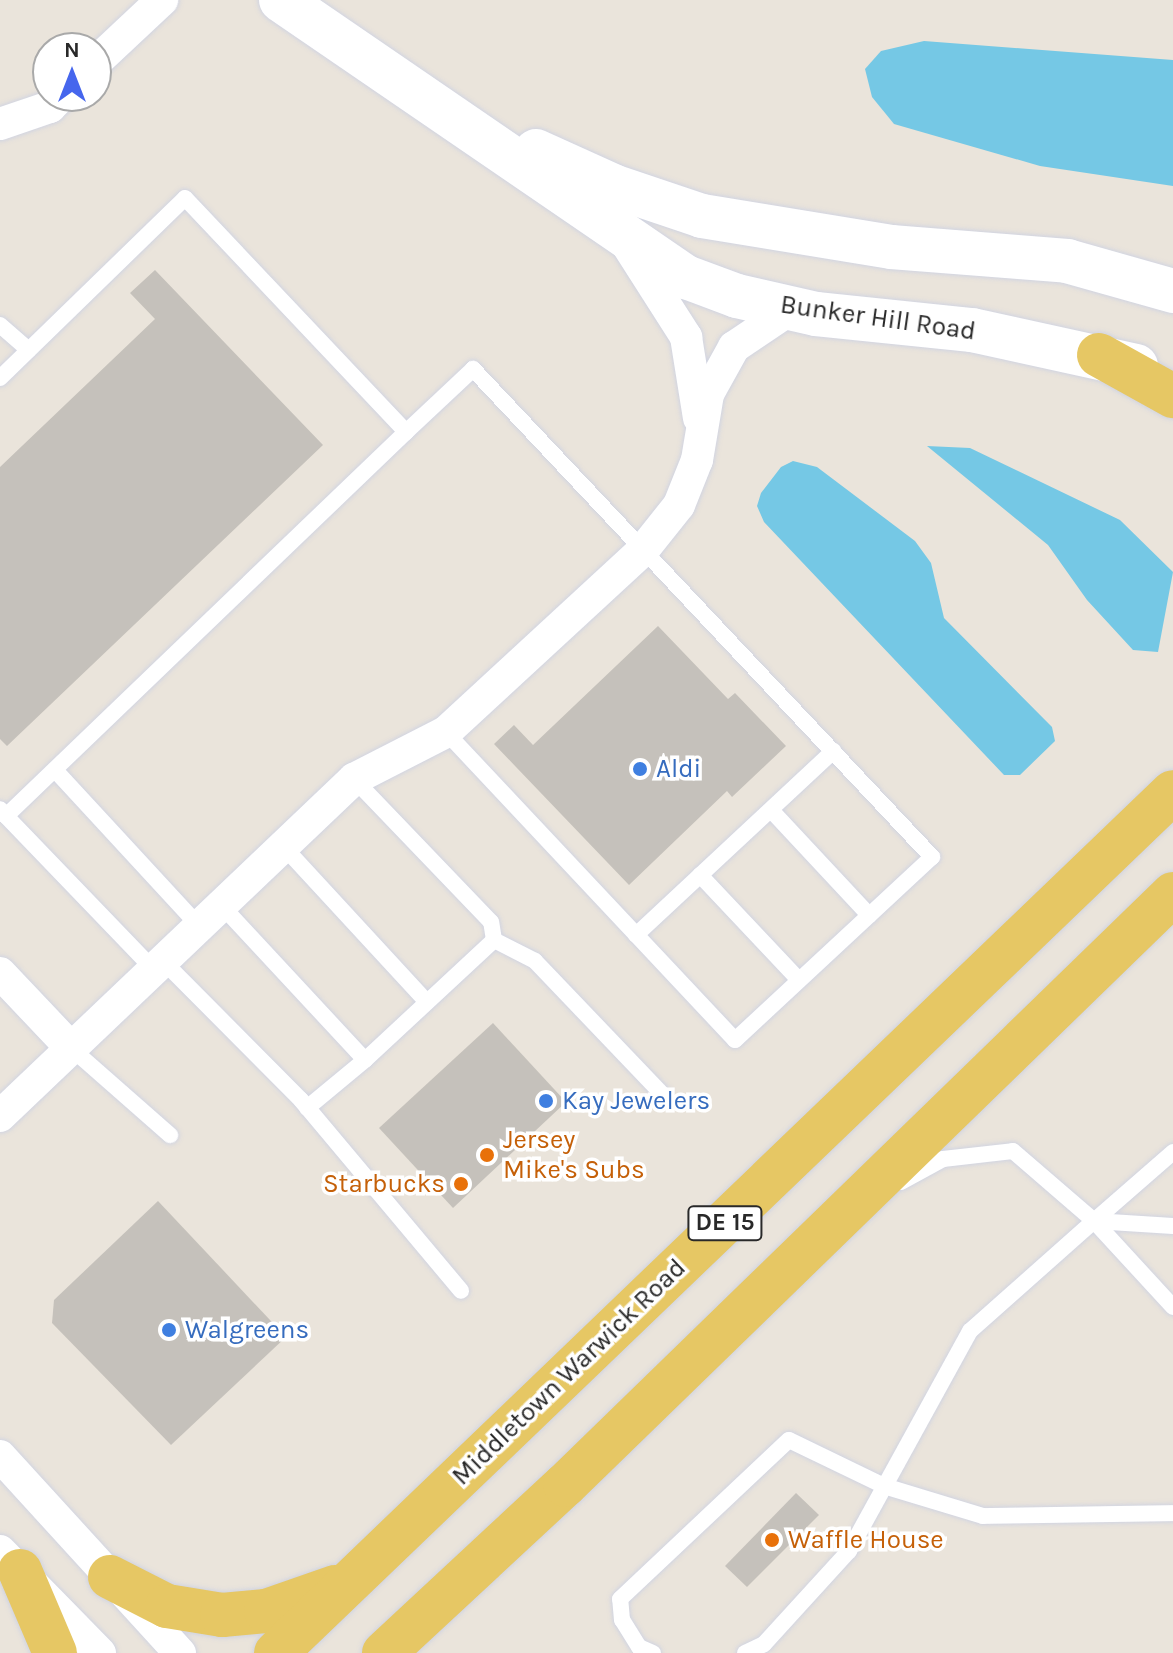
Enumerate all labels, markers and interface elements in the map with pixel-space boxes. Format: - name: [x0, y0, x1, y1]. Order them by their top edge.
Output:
- north arrow: [32, 32, 112, 112]
- text: N: [64, 37, 80, 63]
- street label: Bunker Hill Road: [778, 289, 978, 347]
- place label: Aldi: [656, 753, 701, 785]
- marker: Aldi: [631, 760, 649, 778]
- place label: Kay Jewelers: [562, 1085, 710, 1117]
- marker: Kay Jewelers: [537, 1092, 555, 1110]
- place label: Jersey Mike's Subs: [503, 1124, 645, 1186]
- marker: Jersey Mike's Subs: [478, 1146, 496, 1164]
- place label: Starbucks: [323, 1168, 445, 1200]
- marker: Starbucks: [452, 1175, 470, 1193]
- road number: DE 15: [687, 1203, 763, 1243]
- street label: Middletown Warwick Road: [446, 1252, 692, 1492]
- place label: Walgreens: [185, 1314, 309, 1346]
- marker: Walgreens: [160, 1321, 178, 1339]
- place label: Waffle House: [788, 1524, 944, 1556]
- marker: Waffle House: [763, 1531, 781, 1549]

